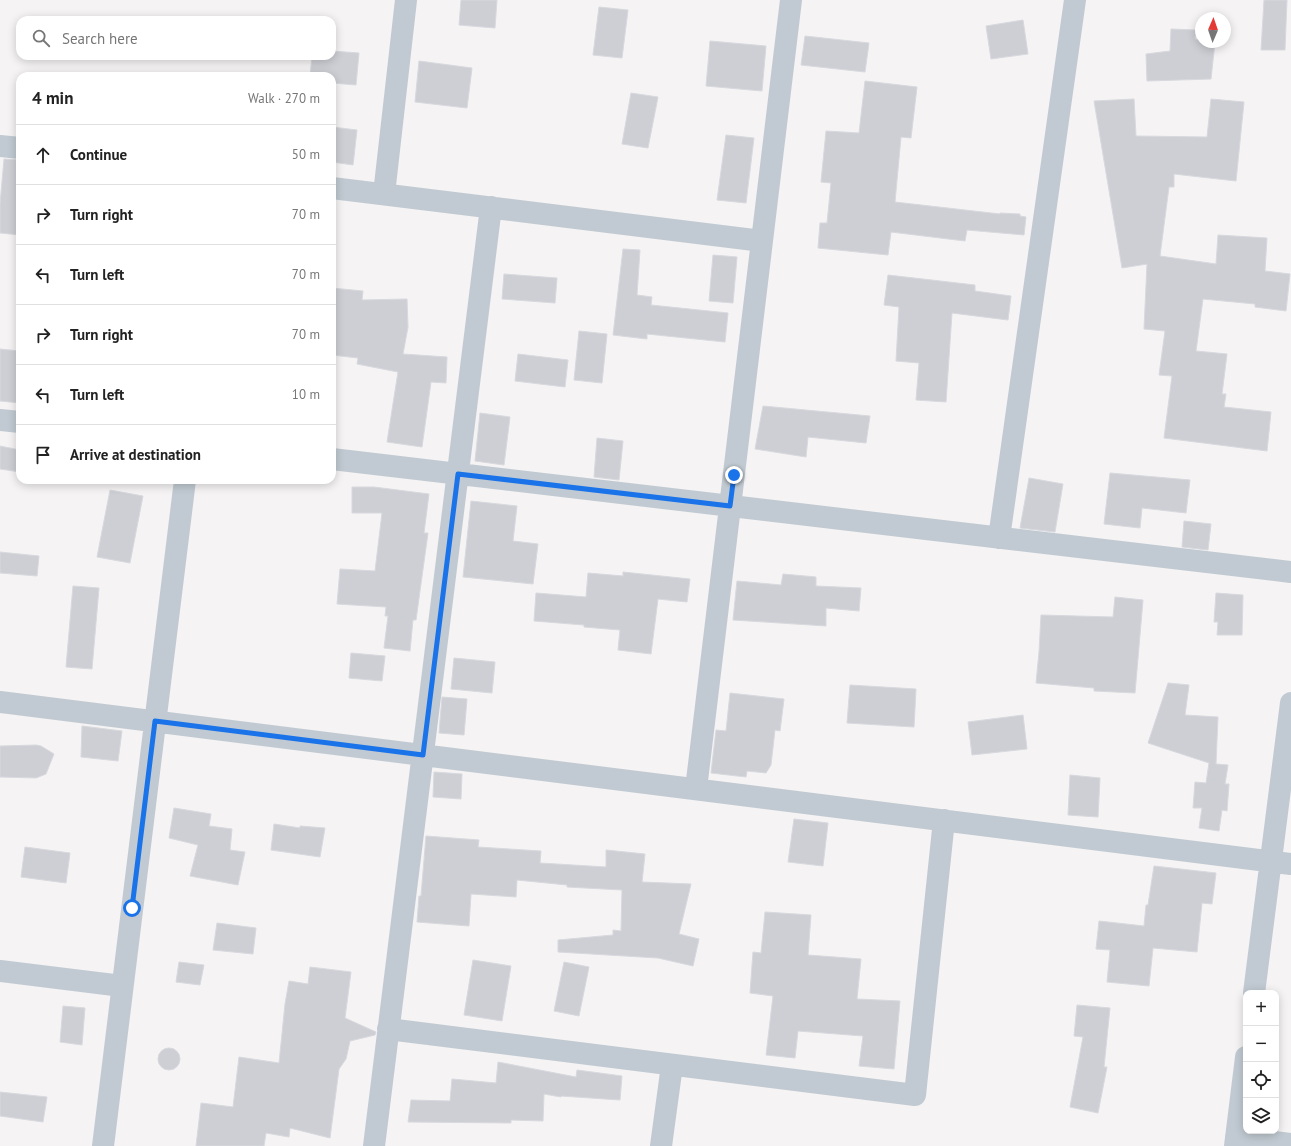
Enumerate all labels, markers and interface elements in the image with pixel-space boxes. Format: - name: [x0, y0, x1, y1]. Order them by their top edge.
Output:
- north arrow: [1195, 12, 1231, 48]
- search box: [16, 16, 336, 60]
- icon: search: [30, 27, 52, 49]
- text: Search here: [62, 29, 138, 48]
- text: 4 min: [32, 87, 73, 109]
- text: Walk · 270 m: [248, 90, 320, 107]
- icon: ahead: [32, 144, 54, 166]
- text: Continue: [70, 145, 127, 164]
- text: 50 m: [292, 146, 320, 163]
- icon: right: [32, 204, 54, 226]
- text: Turn right: [70, 205, 133, 224]
- text: 70 m: [292, 206, 320, 223]
- icon: left: [32, 264, 54, 286]
- text: Turn left: [70, 265, 124, 284]
- text: 70 m: [292, 266, 320, 283]
- icon: right: [32, 324, 54, 346]
- text: Turn right: [70, 325, 133, 344]
- text: 70 m: [292, 326, 320, 343]
- icon: left: [32, 384, 54, 406]
- text: Turn left: [70, 385, 124, 404]
- text: 10 m: [292, 386, 320, 403]
- icon: arrive: [32, 444, 54, 466]
- text: Arrive at destination: [70, 445, 201, 464]
- route end: [725, 466, 743, 484]
- route start: [123, 899, 141, 917]
- map controls: [1243, 990, 1279, 1134]
- button: +: [1243, 990, 1279, 1026]
- button: −: [1243, 1026, 1279, 1062]
- button: locate: [1243, 1062, 1279, 1098]
- button: layers: [1243, 1098, 1279, 1134]

